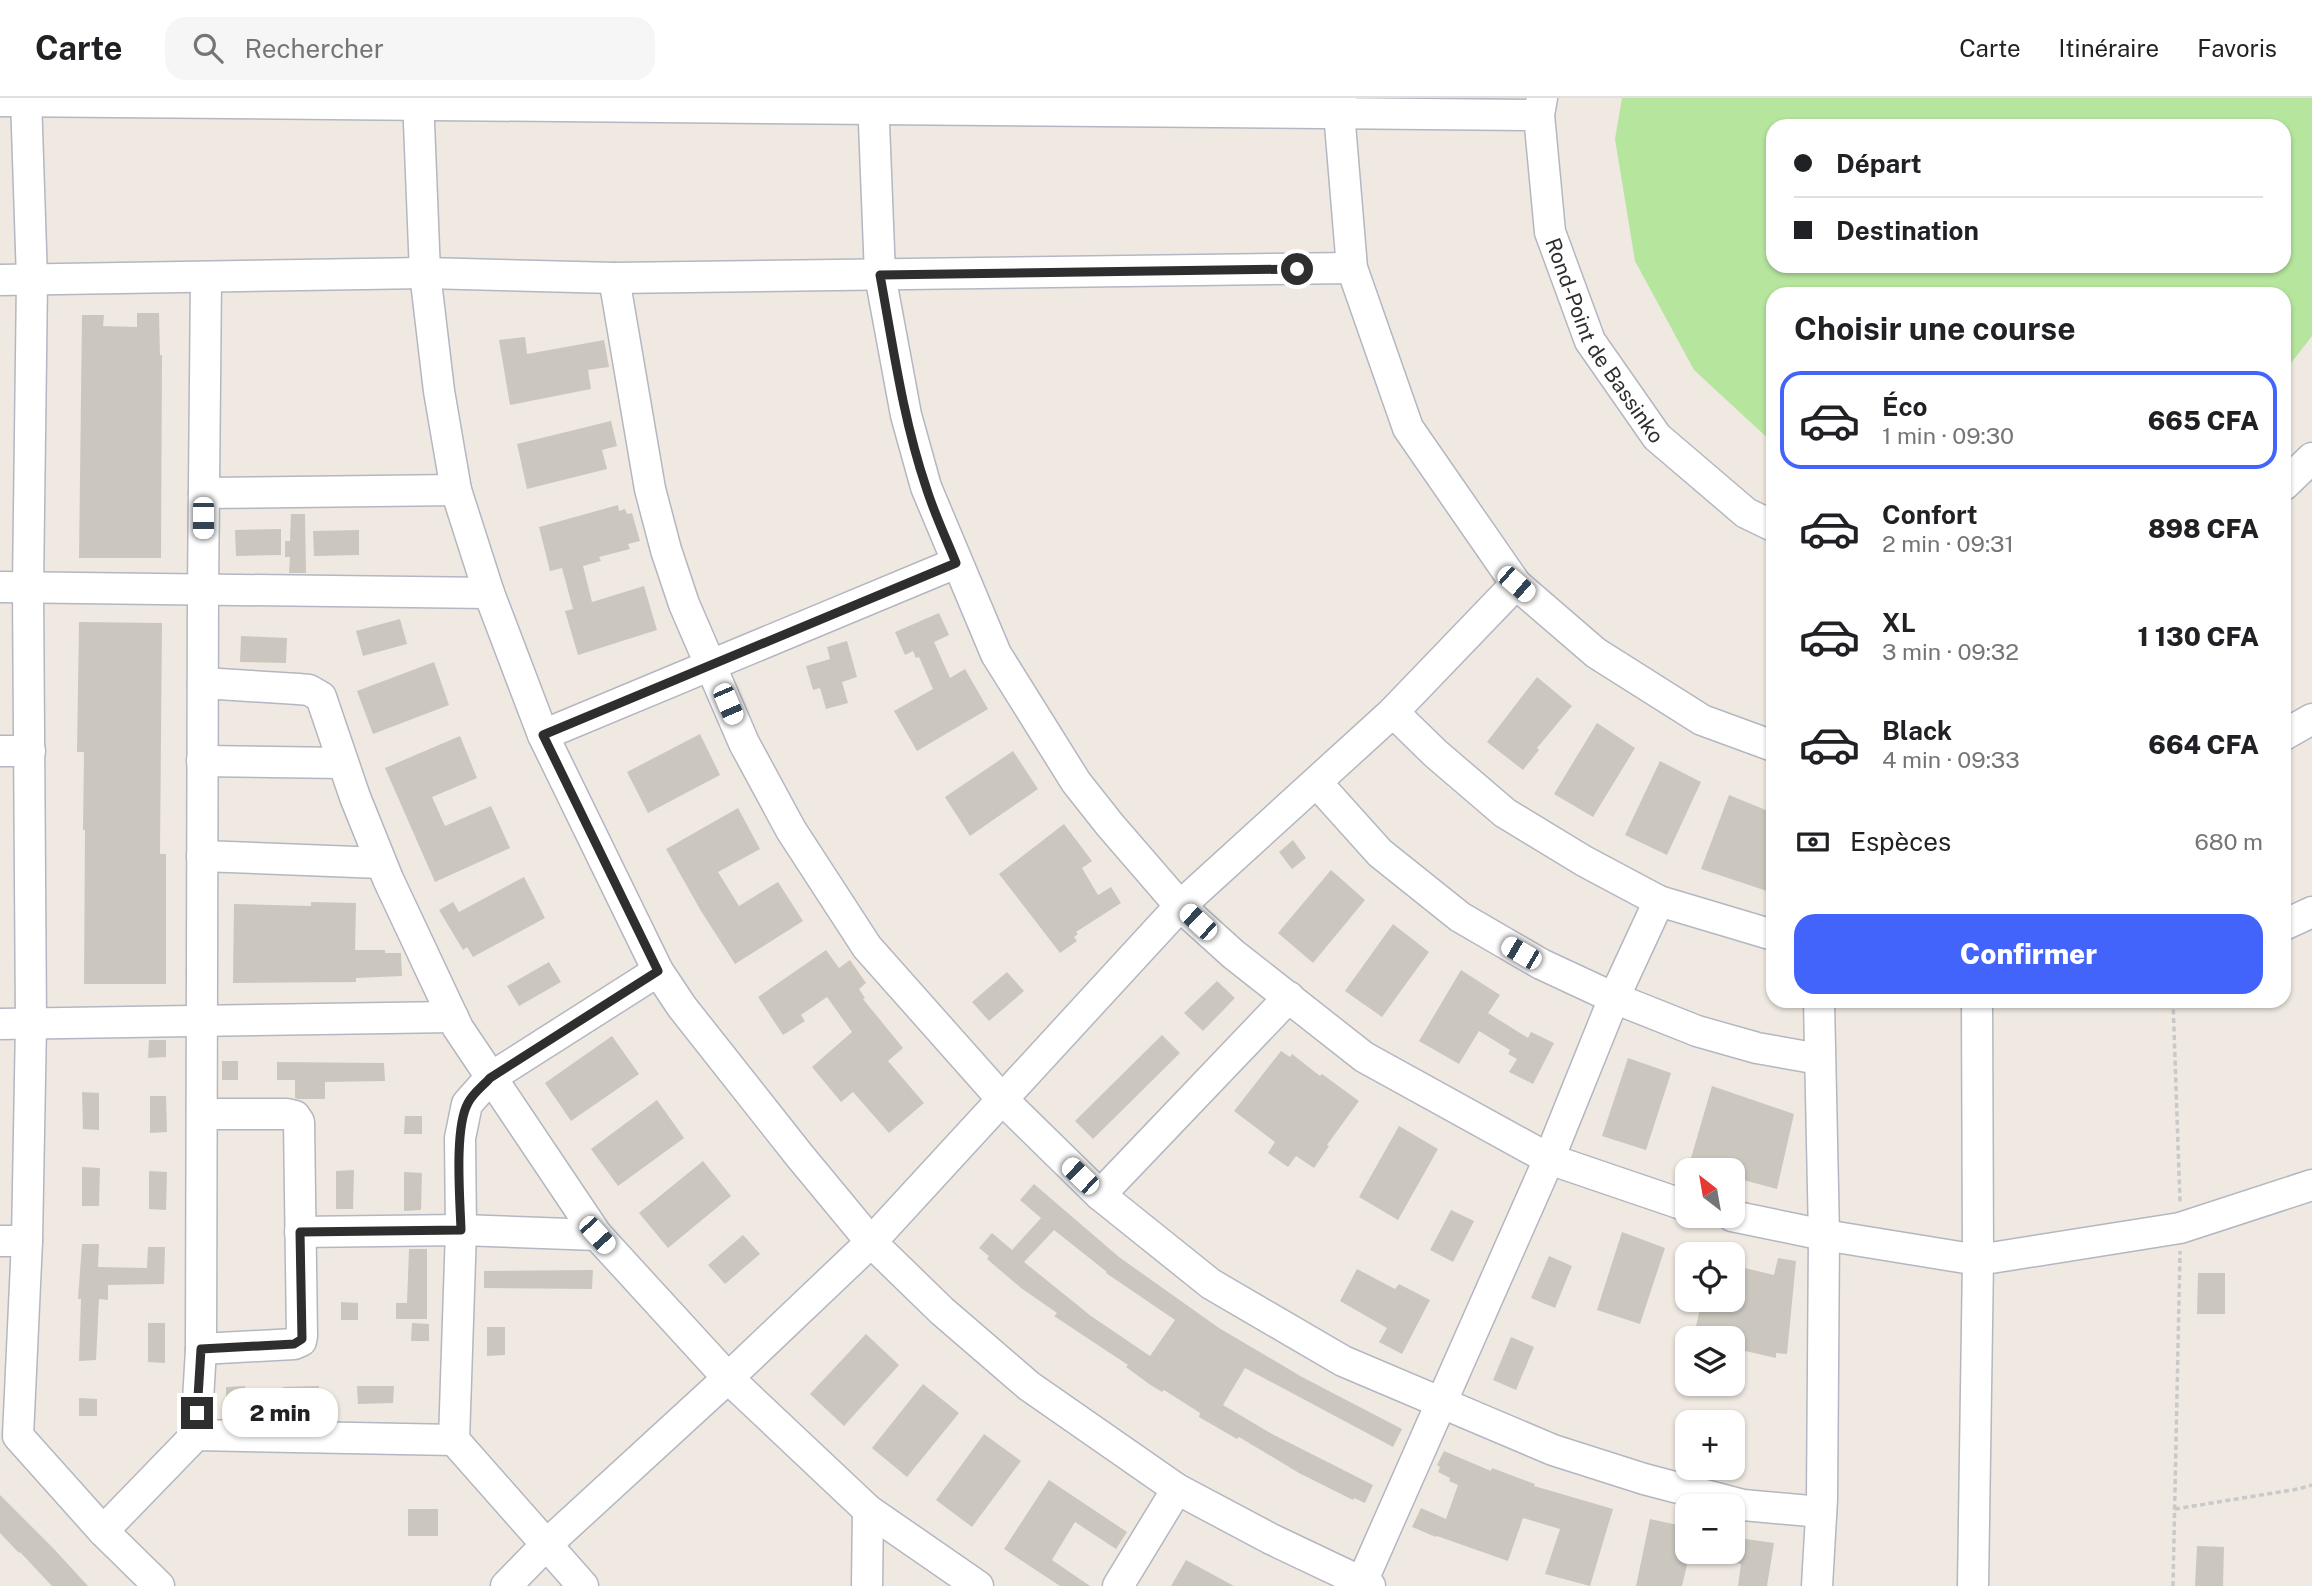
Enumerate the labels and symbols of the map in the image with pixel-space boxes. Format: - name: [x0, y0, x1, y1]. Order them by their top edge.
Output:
- street label: Rond-Point de Bassinko: [1541, 234, 1670, 448]
- route start: [1281, 253, 1313, 285]
- car: [193, 497, 214, 539]
- car: [1494, 562, 1539, 606]
- car: [711, 681, 746, 727]
- car: [1176, 900, 1221, 944]
- car: [1498, 933, 1545, 973]
- car: [1058, 1154, 1103, 1198]
- north arrow: [1675, 1158, 1745, 1228]
- car: [576, 1212, 619, 1258]
- callout: 2 min: [222, 1388, 337, 1438]
- route end: [181, 1397, 213, 1429]

